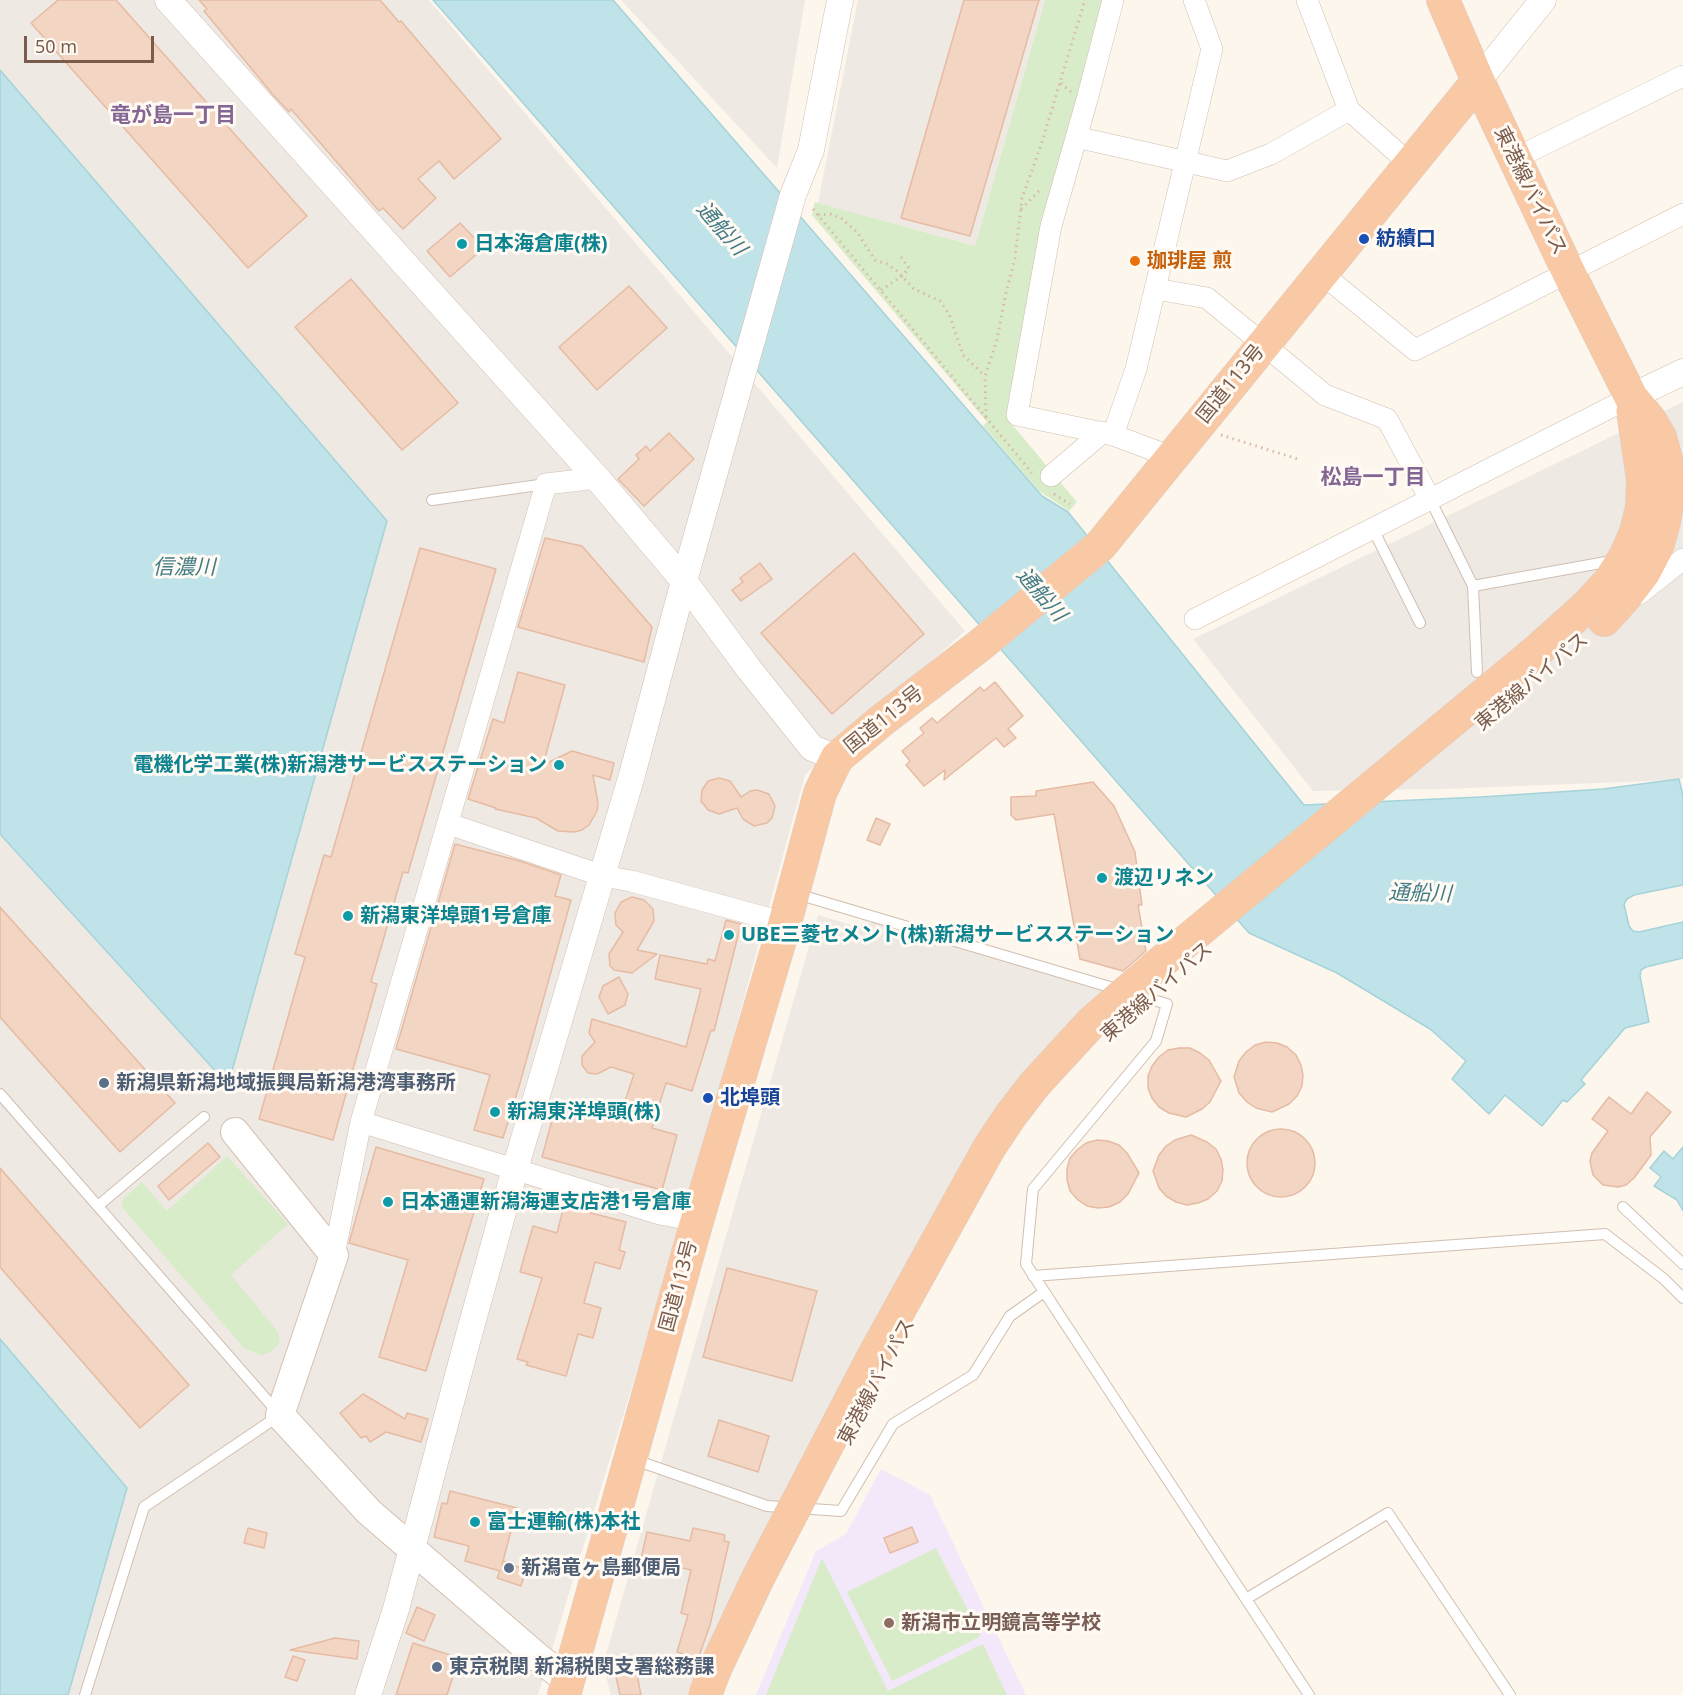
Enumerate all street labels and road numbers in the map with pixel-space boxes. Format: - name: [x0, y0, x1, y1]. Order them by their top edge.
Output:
- street label: 東港線バイパス: [1489, 123, 1571, 259]
- street label: 国道113号: [1192, 340, 1270, 428]
- street label: 東港線バイパス: [1471, 628, 1593, 736]
- street label: 国道113号: [840, 681, 928, 759]
- street label: 東港線バイパス: [1096, 937, 1218, 1047]
- street label: 国道113号: [655, 1237, 703, 1335]
- street label: 東港線バイパス: [834, 1315, 920, 1449]

